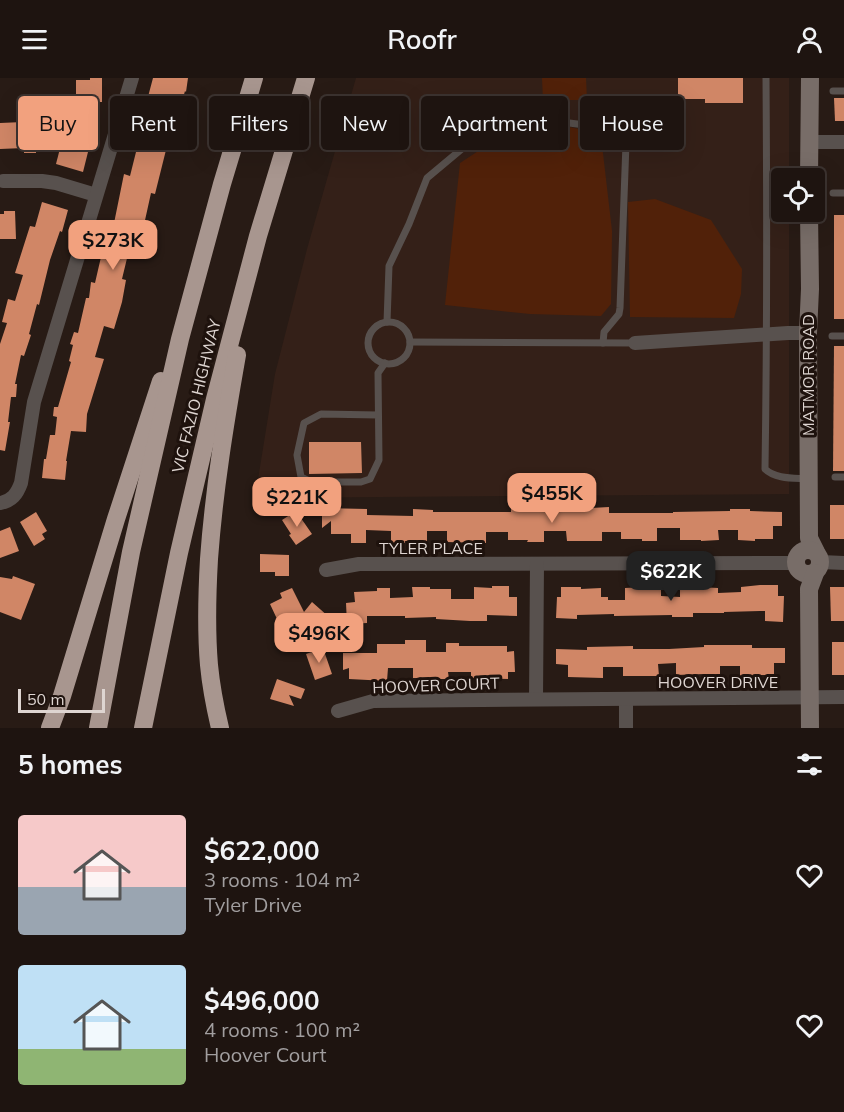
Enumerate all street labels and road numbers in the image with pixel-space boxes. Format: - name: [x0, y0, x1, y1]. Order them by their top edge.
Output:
- street label: MATMOR ROAD: [798, 314, 818, 436]
- street label: VIC FAZIO HIGHWAY: [167, 317, 225, 475]
- street label: TYLER PLACE: [379, 538, 483, 558]
- street label: HOOVER DRIVE: [658, 672, 778, 692]
- street label: HOOVER COURT: [372, 673, 500, 697]

